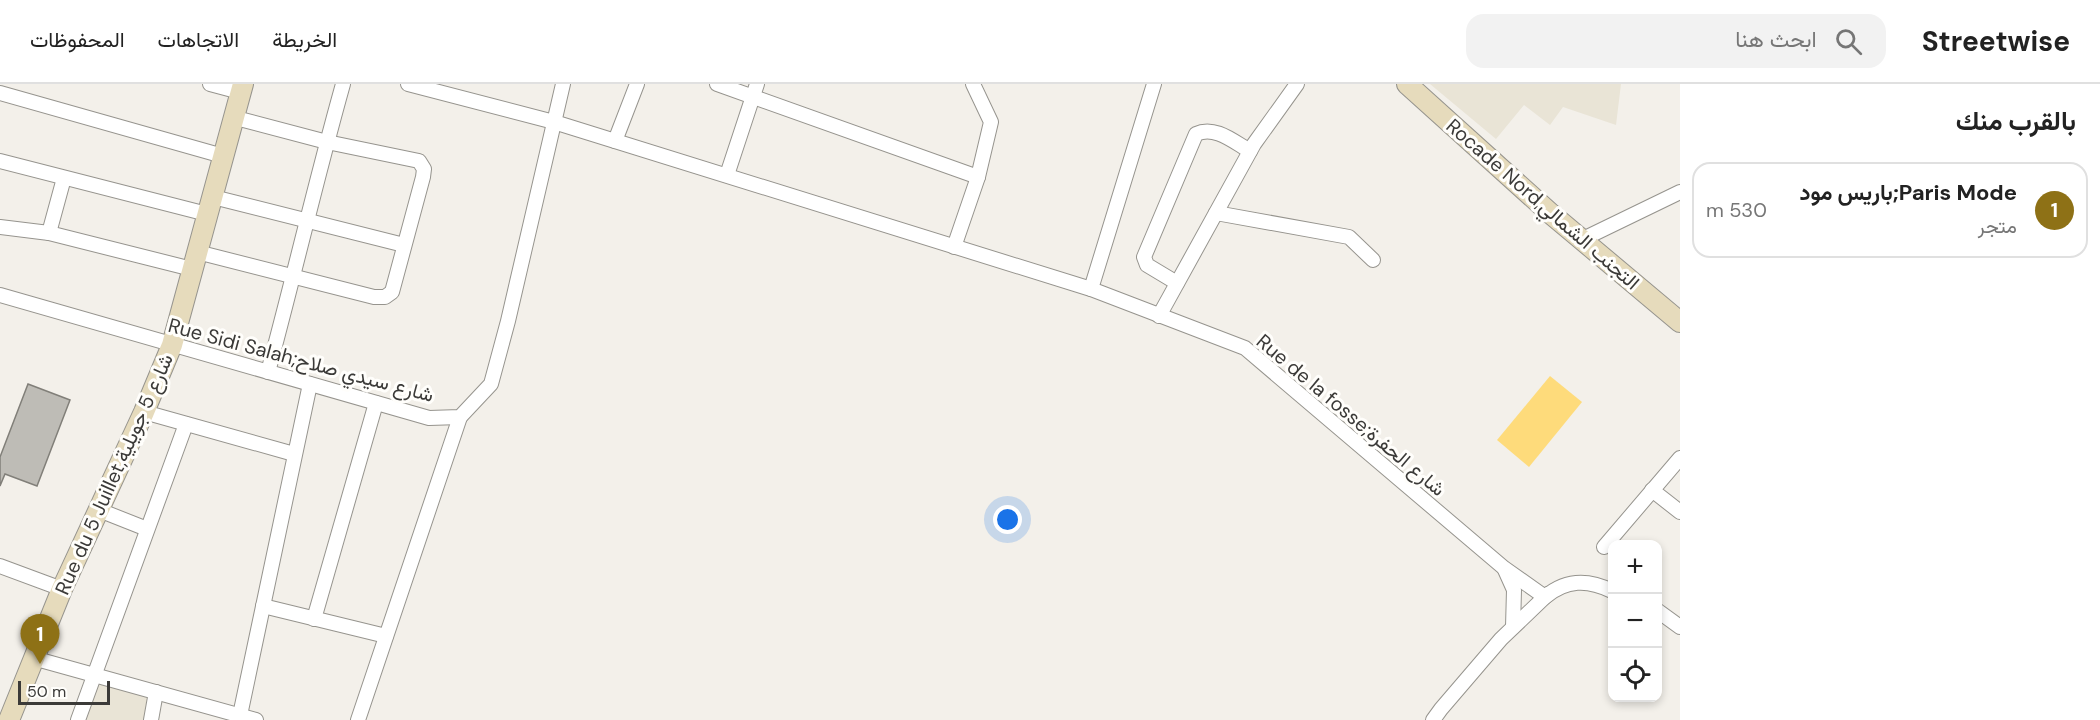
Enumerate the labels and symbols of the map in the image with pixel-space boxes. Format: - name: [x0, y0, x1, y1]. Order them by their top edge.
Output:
- street label: Rocade Nord,التجنب الشمالي: [1438, 113, 1645, 298]
- street label: Rue Sidi Salah;شارع سيدي صلاح: [164, 312, 437, 412]
- street label: Rue de la fosse;شارع الحفرة: [1250, 328, 1451, 503]
- street label: Rue du 5 Juillet,شارع 5 جويلية: [49, 349, 180, 599]
- your location: [993, 505, 1022, 534]
- pin: 1: [20, 614, 60, 664]
- scale bar: [18, 678, 110, 706]

